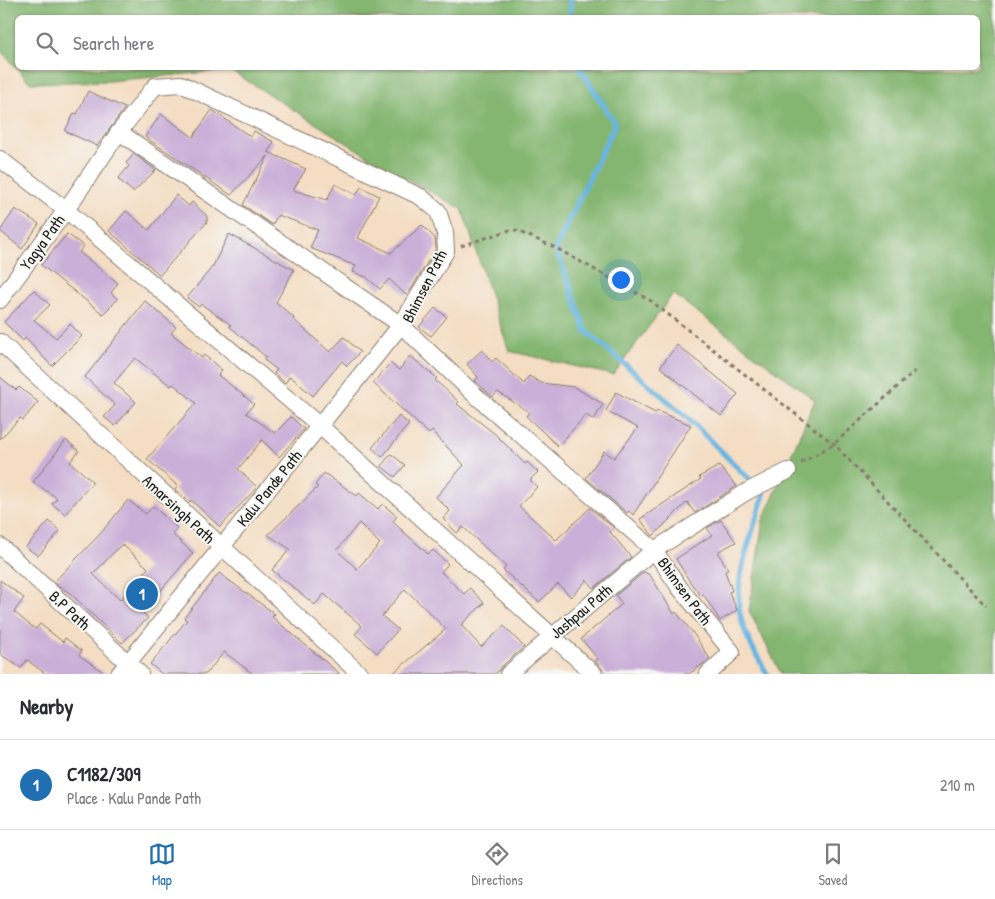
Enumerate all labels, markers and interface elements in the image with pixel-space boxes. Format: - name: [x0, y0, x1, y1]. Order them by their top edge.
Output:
- search box: [15, 15, 980, 70]
- icon: search: [33, 29, 61, 57]
- text: Search here: [73, 30, 154, 56]
- street label: Yagya Path: [14, 210, 70, 274]
- street label: Bhimsen Path: [396, 246, 452, 326]
- your location: [608, 267, 634, 293]
- street label: Kalu Pande Path: [231, 445, 307, 531]
- street label: Amarsingh Path: [138, 470, 220, 549]
- street label: Bhimsen Path: [653, 553, 717, 630]
- pin: 1: [126, 575, 158, 613]
- street label: Jashpau Path: [545, 578, 617, 643]
- street label: B.P Path: [45, 585, 96, 635]
- text: Nearby: [20, 692, 73, 721]
- text: C1182/309: [67, 761, 140, 787]
- text: 1: [33, 774, 39, 796]
- text: 210 m: [940, 774, 975, 796]
- text: Place · Kalu Pande Path: [67, 787, 201, 809]
- tab: Map: [148, 840, 176, 889]
- tab: Directions: [471, 840, 523, 889]
- tab: Saved: [819, 840, 847, 889]

